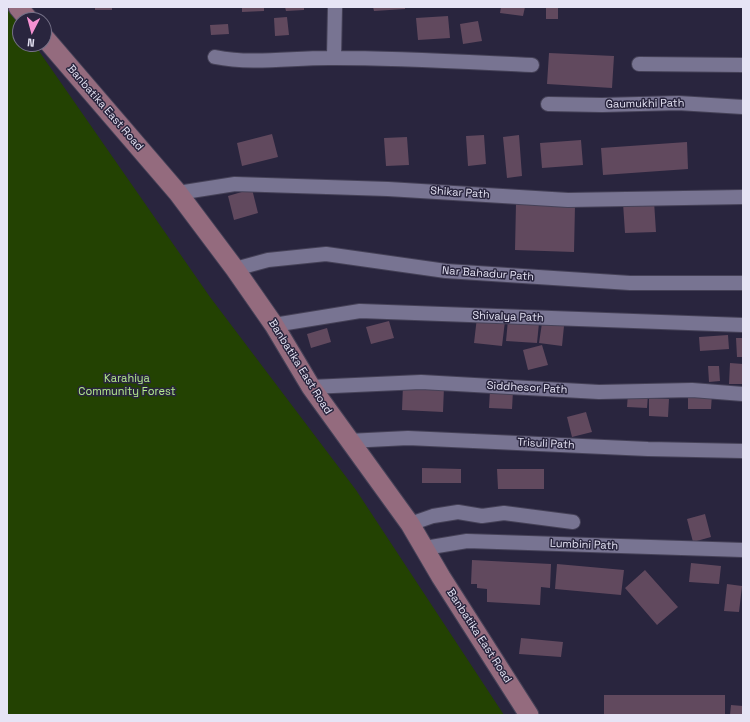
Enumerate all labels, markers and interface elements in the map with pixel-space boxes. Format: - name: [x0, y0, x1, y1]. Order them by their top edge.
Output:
- north arrow: [12, 12, 52, 52]
- text: N: [26, 36, 35, 50]
- street label: Banbatika East Road: [64, 62, 146, 154]
- street label: Gaumukhi Path: [606, 97, 684, 111]
- street label: Shikar Path: [430, 184, 490, 202]
- street label: Nar Bahadur Path: [442, 264, 534, 284]
- street label: Shivalya Path: [472, 309, 544, 325]
- street label: Banbatika East Road: [265, 317, 335, 417]
- park label: Karahiya Community Forest: [78, 372, 176, 398]
- street label: Siddhesor Path: [486, 379, 568, 397]
- street label: Trisuli Path: [517, 436, 575, 452]
- street label: Lumbini Path: [550, 537, 618, 553]
- street label: Banbatika East Road: [444, 587, 514, 685]

